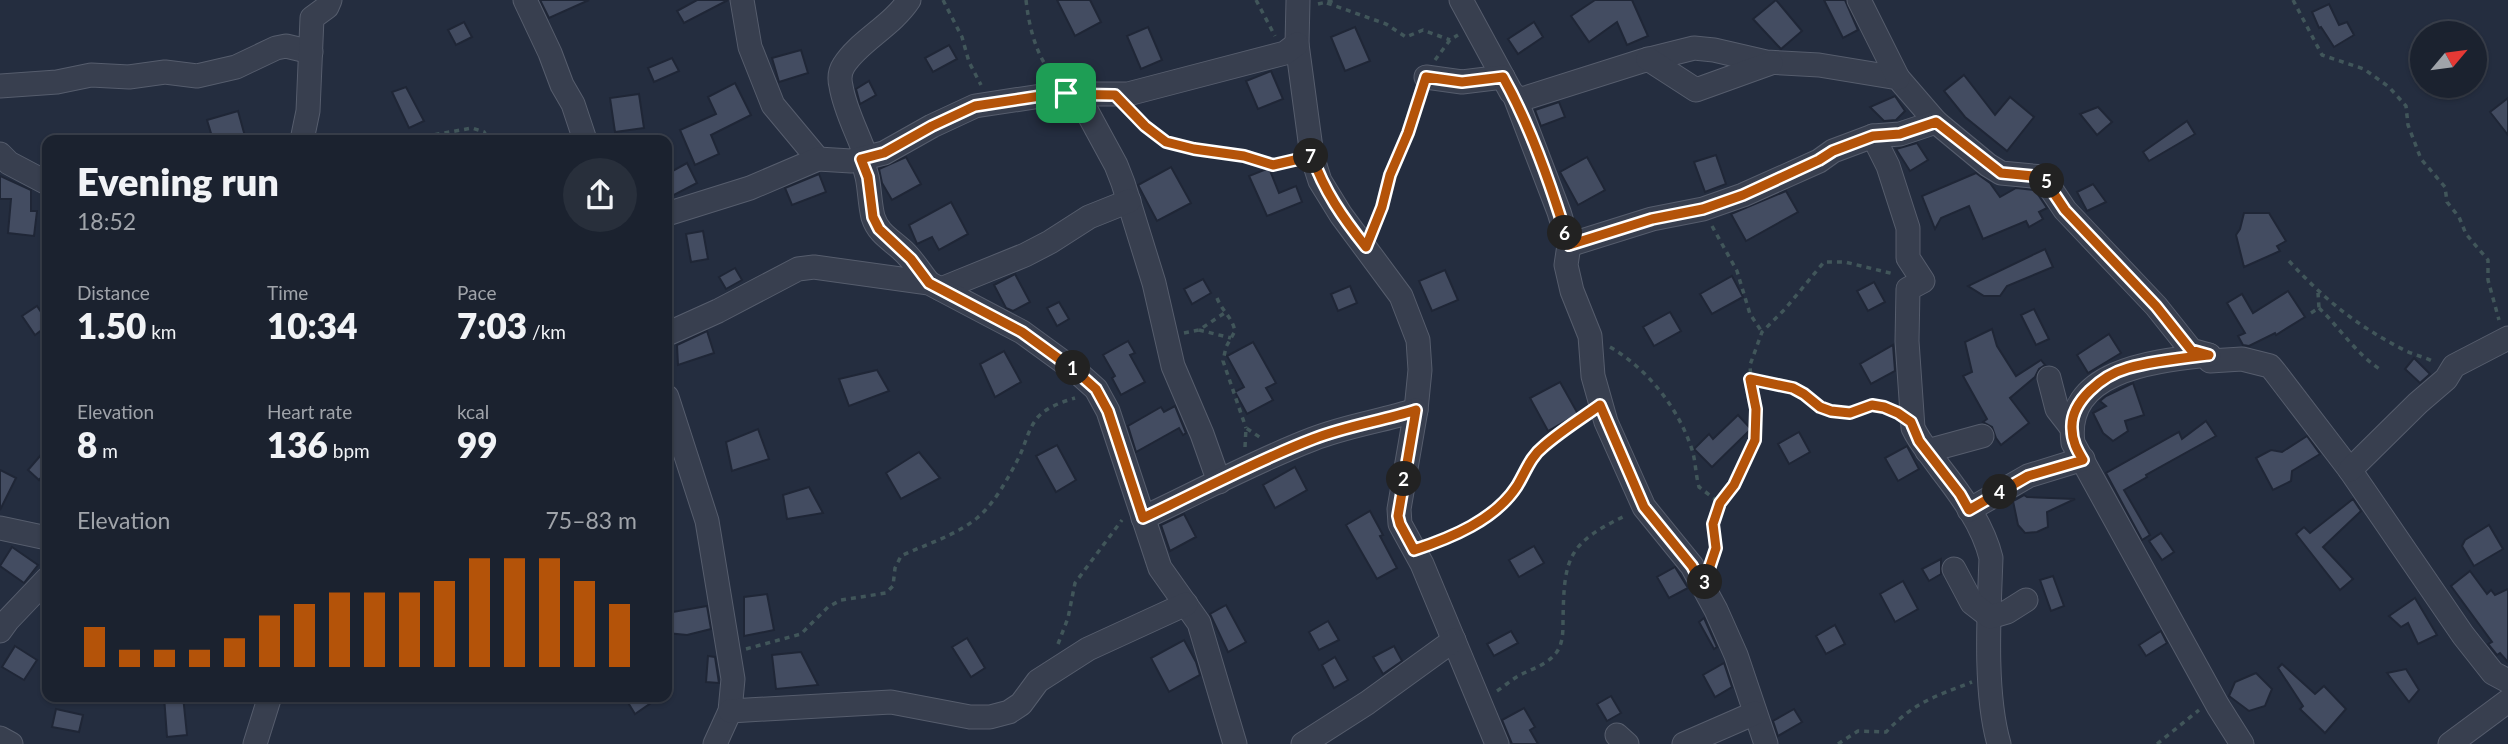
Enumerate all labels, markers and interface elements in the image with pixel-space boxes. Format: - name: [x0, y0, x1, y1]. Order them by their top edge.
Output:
- north arrow: [2410, 21, 2487, 98]
- map controls: [2410, 21, 2487, 98]
- pin: [1036, 63, 1096, 123]
- icon: arrive: [1047, 74, 1085, 112]
- pin: 7: [1294, 138, 1328, 174]
- text: 7: [1305, 144, 1316, 167]
- text: Evening run: [77, 158, 279, 204]
- button: share: [563, 158, 637, 232]
- pin: 5: [2030, 164, 2064, 198]
- text: 5: [2041, 169, 2052, 192]
- text: 18:52: [77, 207, 136, 235]
- pin: 6: [1548, 216, 1582, 250]
- text: 6: [1559, 221, 1570, 244]
- text: Distance: [77, 281, 150, 304]
- text: Time: [267, 281, 308, 304]
- text: Pace: [457, 281, 496, 304]
- text: 1.50: [77, 304, 146, 346]
- text: 10:34: [267, 304, 357, 346]
- text: 7:03: [457, 304, 527, 346]
- text: km: [146, 320, 176, 343]
- text: /km: [527, 320, 566, 343]
- pin: 1: [1056, 350, 1090, 386]
- text: 1: [1067, 356, 1078, 379]
- text: Elevation: [77, 400, 154, 423]
- text: Heart rate: [267, 400, 352, 423]
- text: kcal: [457, 400, 489, 423]
- text: 8: [77, 423, 97, 465]
- text: 136: [267, 423, 328, 465]
- text: 99: [457, 423, 498, 465]
- text: m: [97, 439, 118, 462]
- text: bpm: [328, 439, 370, 462]
- pin: 2: [1386, 462, 1422, 496]
- text: 2: [1398, 467, 1409, 490]
- pin: 4: [1982, 475, 2018, 510]
- text: 4: [1994, 480, 2005, 503]
- text: Elevation: [77, 506, 170, 534]
- text: 75–83 m: [545, 506, 637, 534]
- pin: 3: [1688, 564, 1722, 600]
- text: 3: [1699, 570, 1710, 593]

